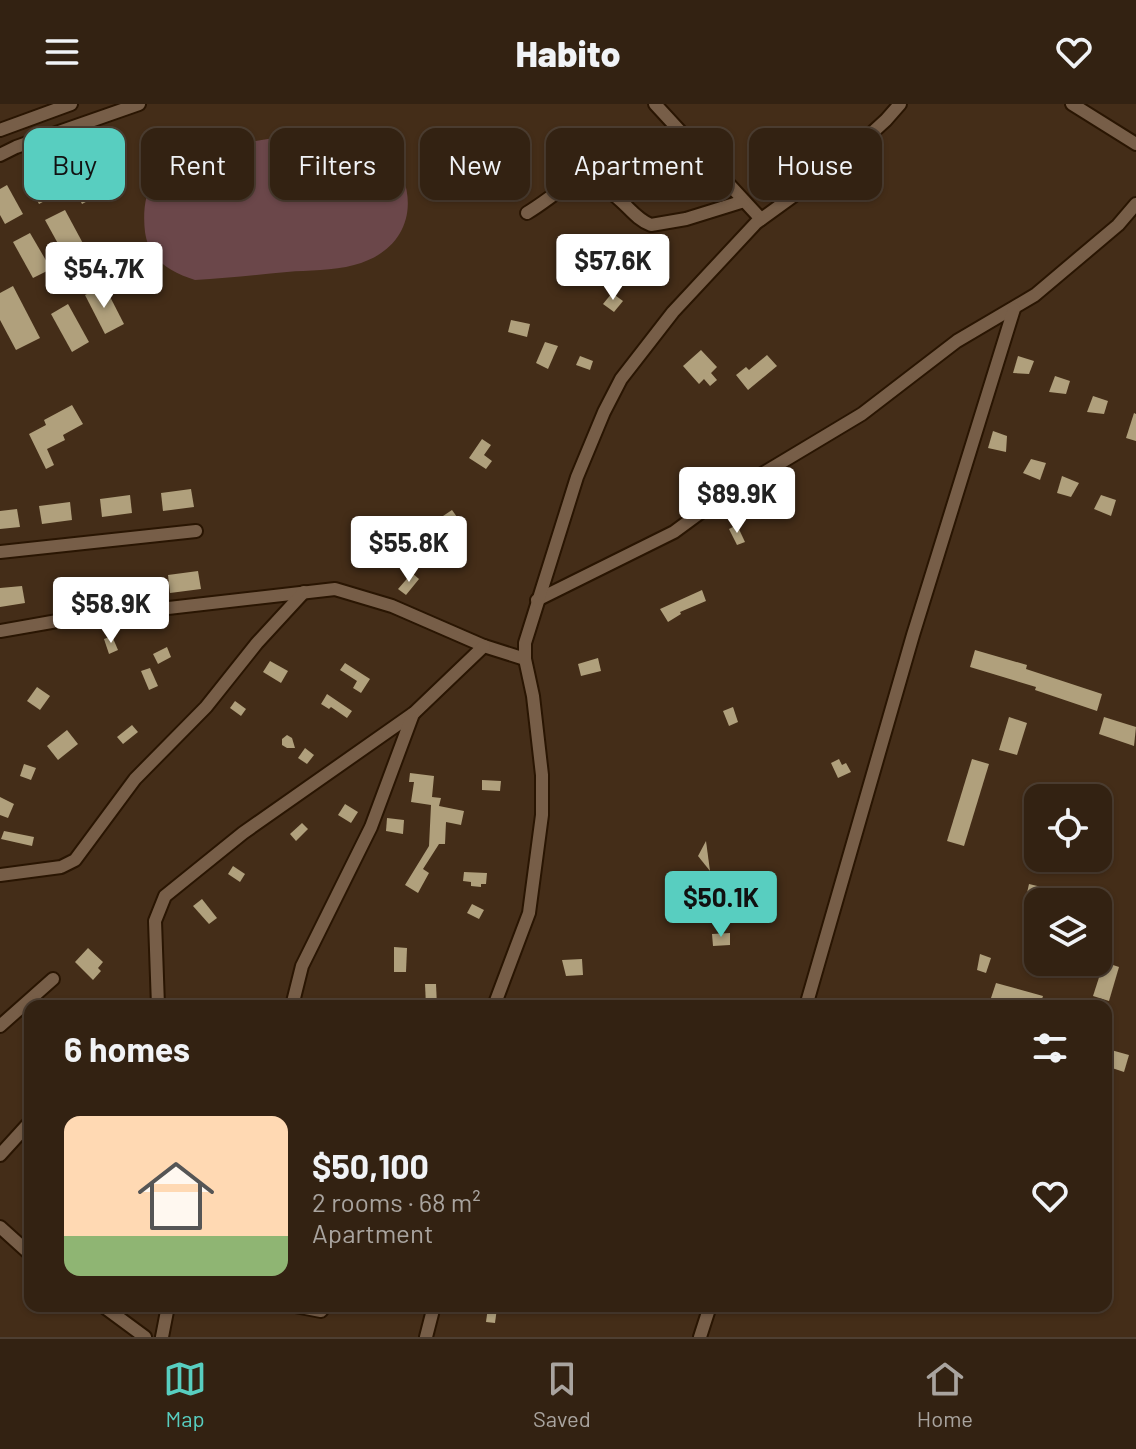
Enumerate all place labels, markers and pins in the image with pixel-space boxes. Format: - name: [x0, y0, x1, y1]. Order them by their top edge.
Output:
- pin: $57.6K: [548, 234, 678, 302]
- pin: $54.7K: [39, 242, 169, 310]
- pin: $89.9K: [672, 467, 802, 535]
- pin: $55.8K: [344, 516, 474, 584]
- pin: $58.9K: [46, 577, 176, 645]
- pin: $50.1K: [656, 871, 786, 939]

